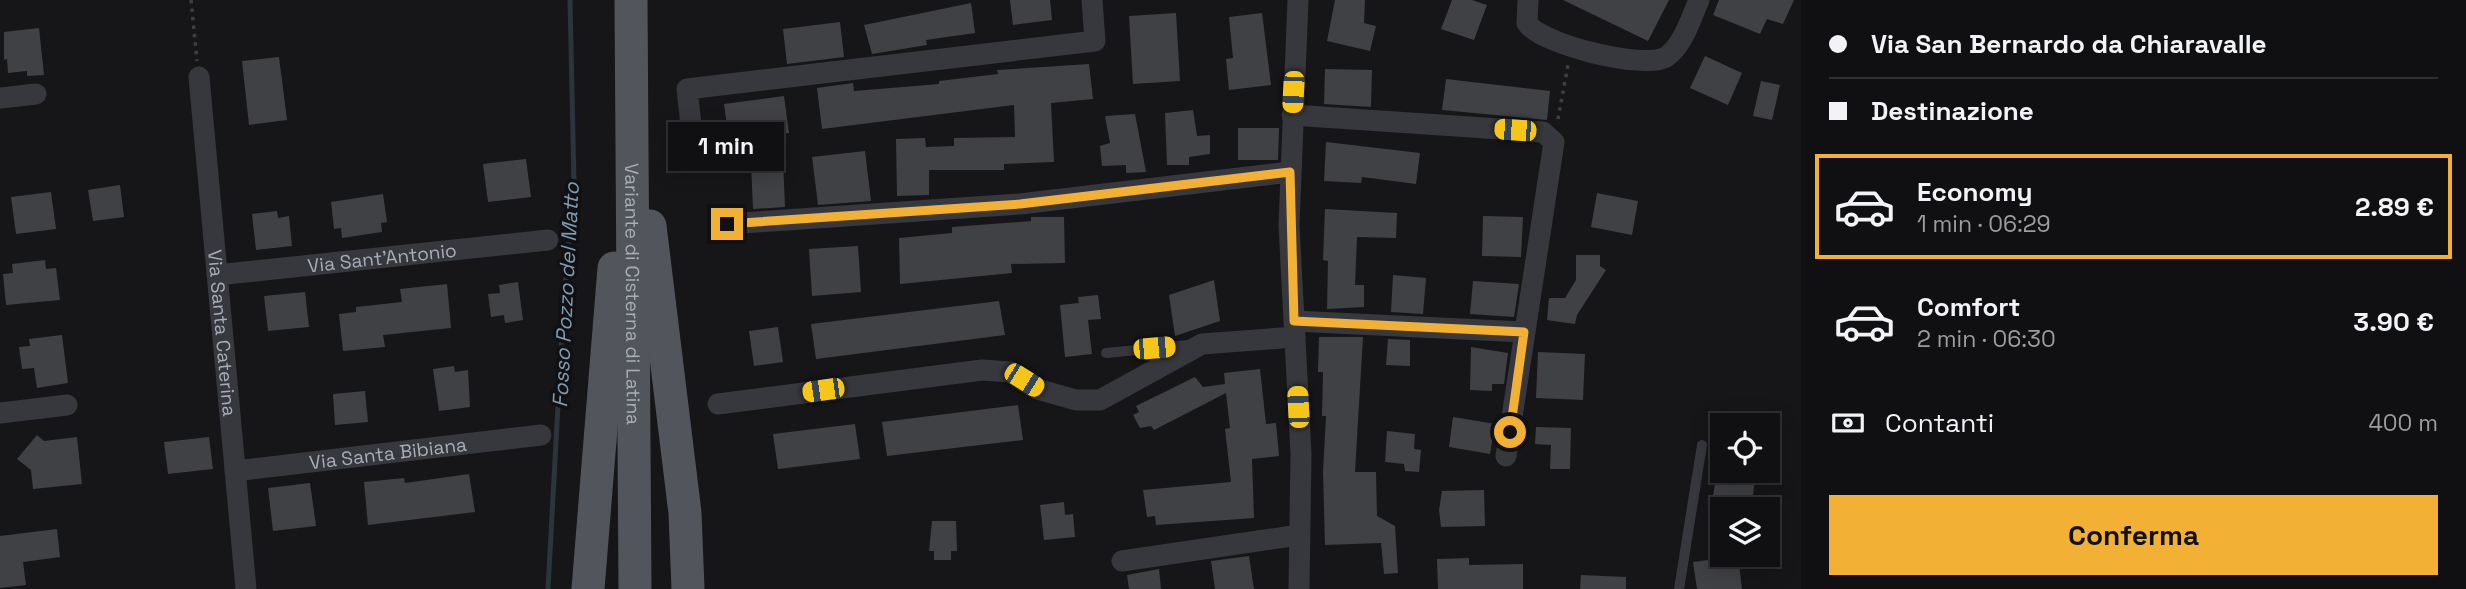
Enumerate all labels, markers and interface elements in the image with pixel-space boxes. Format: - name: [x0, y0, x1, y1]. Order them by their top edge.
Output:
- text: Via San Bernardo da Chiaravalle: [1871, 27, 2267, 61]
- car: [1282, 70, 1305, 114]
- text: Destinazione: [1871, 94, 2034, 128]
- car: [1494, 118, 1537, 142]
- callout: 1 min: [669, 122, 785, 172]
- text: 1 min: [698, 131, 754, 161]
- street label: Variante di Cisterna di Latina: [619, 163, 646, 425]
- icon: car: [1833, 175, 1896, 238]
- text: Economy: [1917, 175, 2033, 209]
- water label: Fosso Pozzo del Matto: [546, 181, 585, 408]
- text: 2.89 €: [2355, 190, 2434, 224]
- route end: [711, 208, 743, 240]
- text: 1 min · 06:29: [1917, 209, 2051, 239]
- street label: Via Sant'Antonio: [306, 238, 458, 278]
- street label: Via Santa Caterina: [202, 249, 242, 417]
- icon: car: [1833, 290, 1896, 353]
- text: Comfort: [1917, 290, 2020, 324]
- text: 3.90 €: [2353, 305, 2434, 339]
- text: 2 min · 06:30: [1917, 324, 2056, 354]
- car: [1133, 336, 1176, 360]
- car: [1001, 360, 1048, 400]
- car: [801, 377, 846, 403]
- car: [1287, 385, 1310, 429]
- icon: cash: [1829, 404, 1867, 442]
- text: Contanti: [1885, 406, 1994, 440]
- text: 400 m: [2368, 408, 2438, 438]
- map controls: [1710, 413, 1780, 567]
- button: locate: [1710, 413, 1780, 483]
- route start: [1494, 416, 1526, 448]
- street label: Via Santa Bibiana: [308, 432, 468, 475]
- button: Conferma: [1829, 495, 2438, 575]
- button: layers: [1710, 497, 1780, 567]

